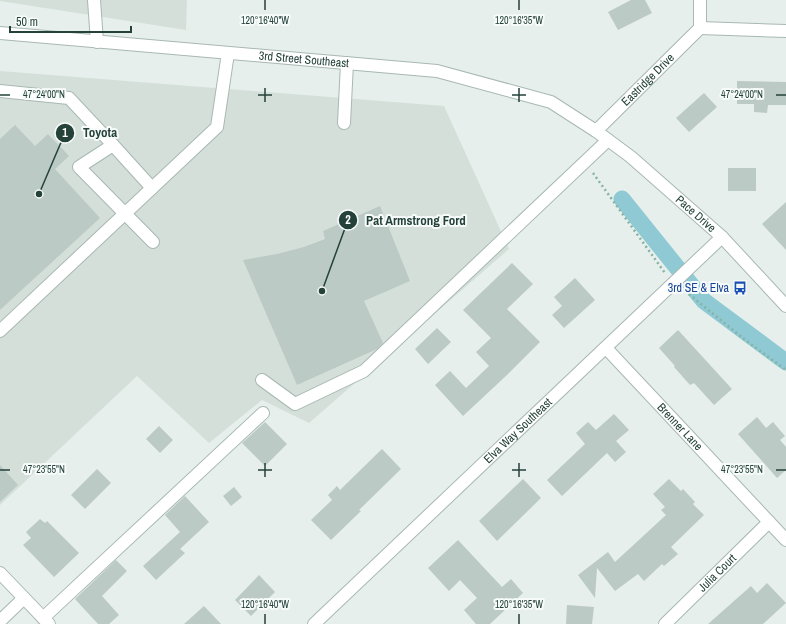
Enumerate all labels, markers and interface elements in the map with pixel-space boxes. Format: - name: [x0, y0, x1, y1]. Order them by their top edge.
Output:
- scale bar: [10, 8, 131, 34]
- text: 50 m: [16, 14, 38, 30]
- text: 120°16'40"W: [241, 14, 289, 27]
- text: 120°16'35"W: [495, 14, 543, 27]
- street label: 3rd Street Southeast: [258, 48, 350, 71]
- street label: Eastridge Drive: [618, 50, 678, 109]
- text: 47°24'00"N: [23, 88, 65, 101]
- text: 47°24'00"N: [721, 88, 763, 101]
- callout: Toyota: [55, 120, 125, 145]
- text: Toyota: [83, 124, 117, 141]
- text: 1: [62, 125, 68, 141]
- street label: Pace Drive: [672, 192, 719, 236]
- callout: Pat Armstrong Ford: [338, 208, 474, 233]
- text: 2: [345, 212, 351, 228]
- text: Pat Armstrong Ford: [366, 212, 466, 229]
- place label: 3rd SE & Elva: [668, 280, 730, 296]
- bus stop icon: 3rd SE & Elva: [732, 280, 748, 296]
- street label: Elva Way Southeast: [480, 394, 556, 467]
- street label: Brenner Lane: [654, 400, 706, 454]
- text: 47°23'55"N: [23, 463, 65, 476]
- text: 47°23'55"N: [721, 463, 763, 476]
- street label: Julia Court: [694, 550, 740, 595]
- text: 120°16'40"W: [241, 598, 289, 611]
- text: 120°16'35"W: [495, 598, 543, 611]

